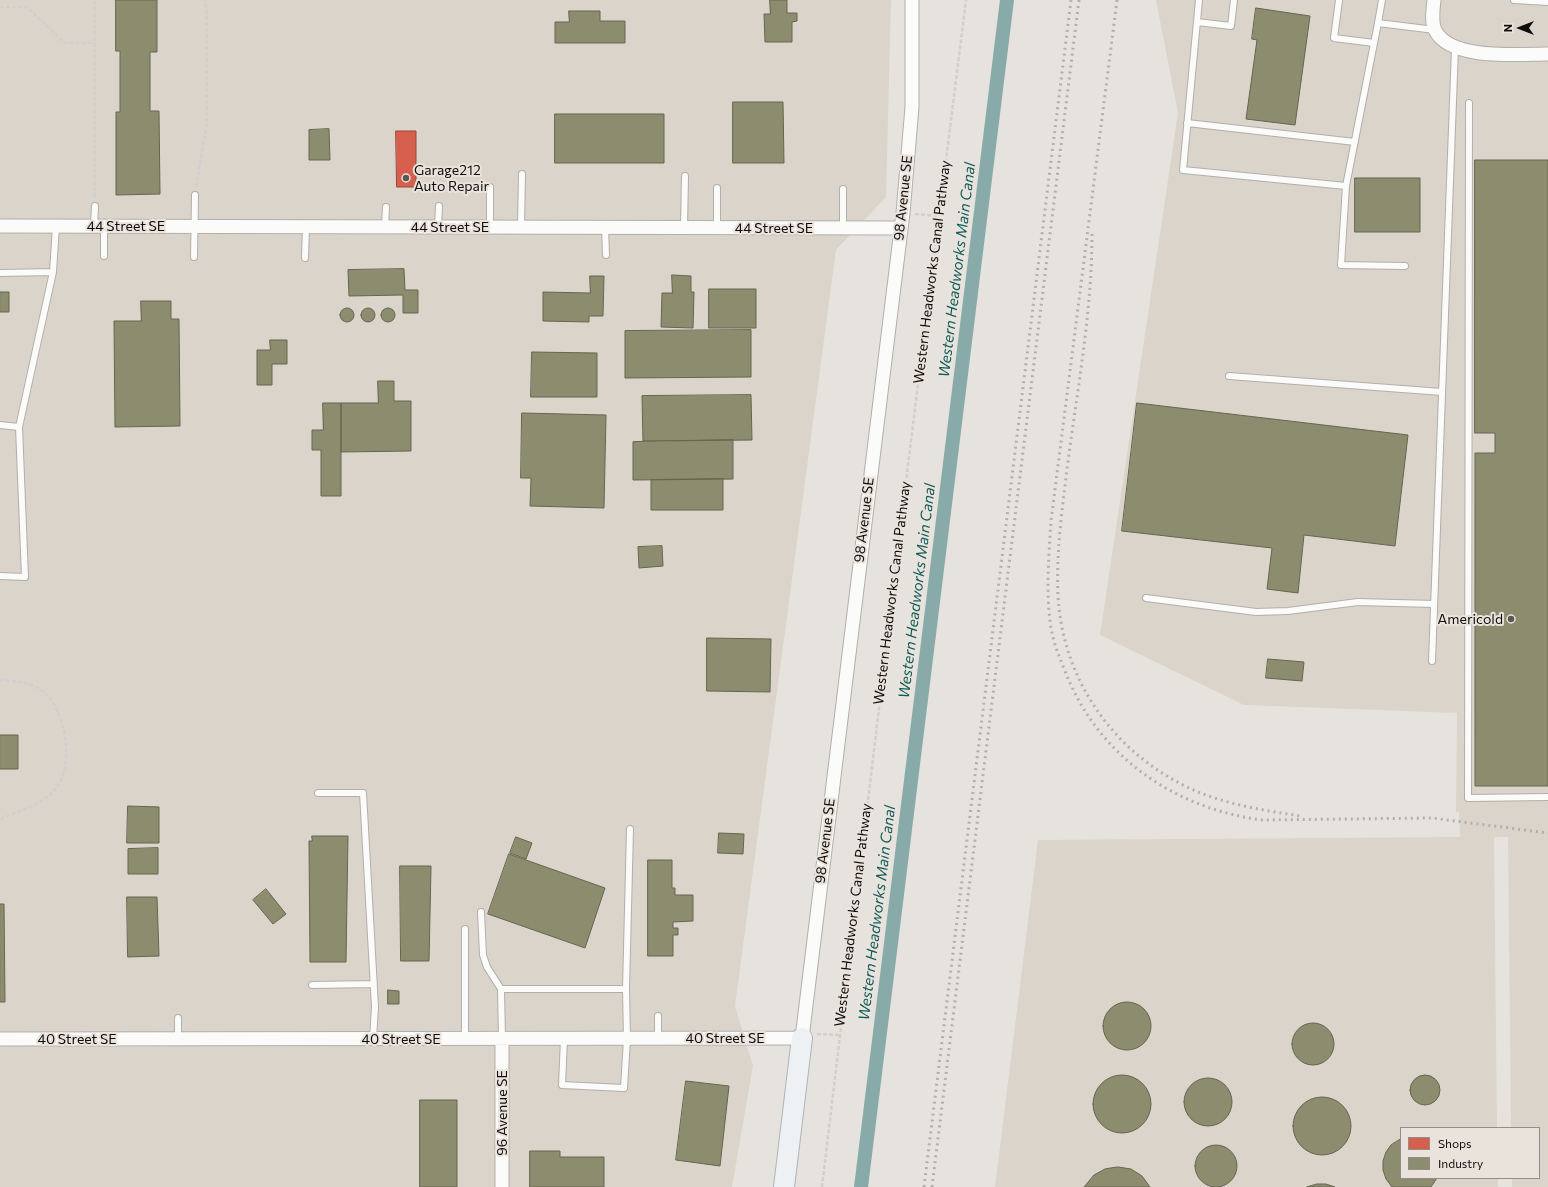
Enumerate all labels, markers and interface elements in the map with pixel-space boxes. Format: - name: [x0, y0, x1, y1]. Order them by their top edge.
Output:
- north arrow: [1500, 8, 1540, 48]
- text: N: [1501, 24, 1514, 32]
- street label: 98 Avenue SE: [890, 155, 916, 241]
- street label: Western Headworks Canal Pathway: [910, 159, 954, 385]
- water label: Western Headworks Main Canal: [935, 161, 979, 379]
- place label: Garage212 Auto Repair: [414, 162, 489, 194]
- marker: Garage212 Auto Repair: [401, 173, 411, 183]
- street label: 44 Street SE: [87, 218, 165, 234]
- street label: 44 Street SE: [411, 219, 489, 235]
- street label: 44 Street SE: [735, 220, 813, 236]
- street label: 98 Avenue SE: [850, 477, 878, 563]
- street label: Western Headworks Canal Pathway: [870, 480, 914, 706]
- water label: Western Headworks Main Canal: [895, 482, 939, 700]
- place label: Americold: [1438, 611, 1503, 627]
- marker: Americold: [1506, 614, 1516, 624]
- street label: 98 Avenue SE: [811, 798, 839, 884]
- street label: Western Headworks Canal Pathway: [831, 802, 875, 1028]
- water label: Western Headworks Main Canal: [855, 804, 899, 1022]
- street label: 40 Street SE: [686, 1030, 764, 1046]
- street label: 40 Street SE: [38, 1031, 116, 1047]
- street label: 40 Street SE: [362, 1031, 440, 1047]
- street label: 96 Avenue SE: [494, 1070, 510, 1156]
- legend: [1400, 1127, 1540, 1179]
- text: Shops: [1438, 1136, 1472, 1150]
- text: Industry: [1438, 1156, 1483, 1170]

